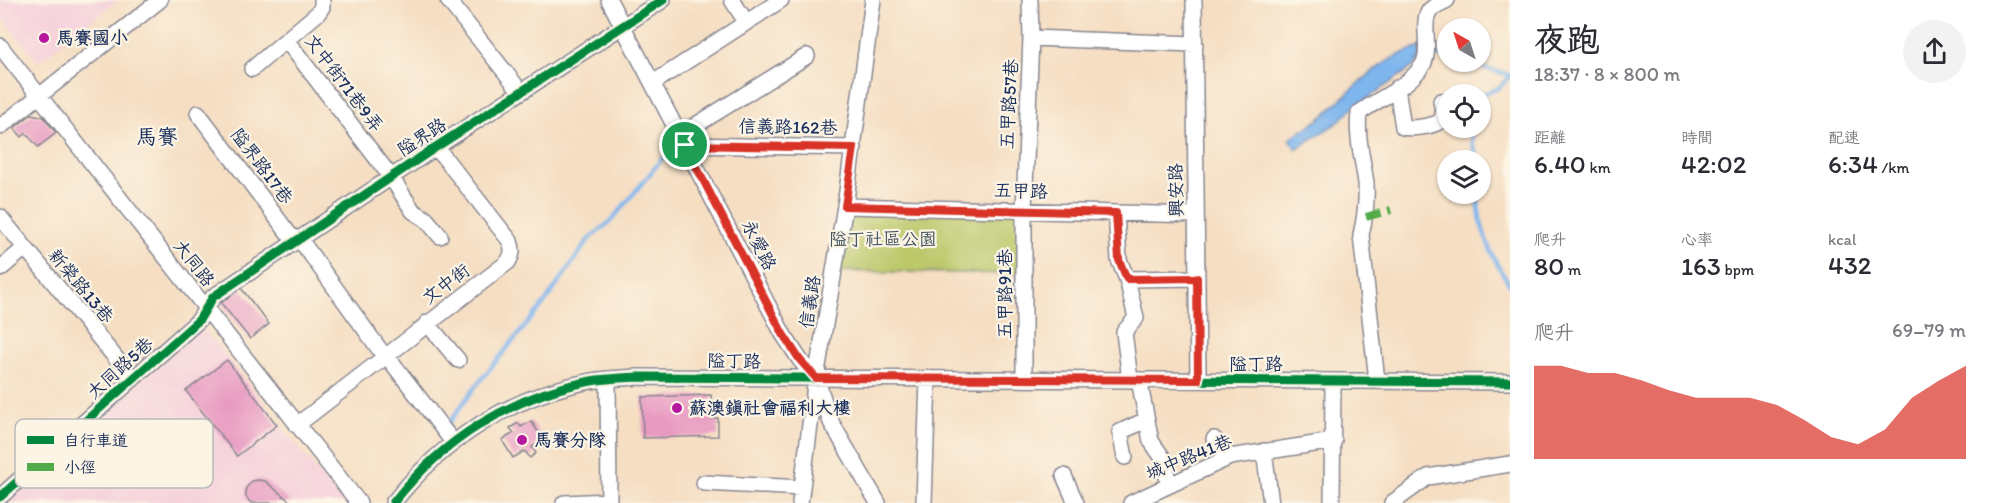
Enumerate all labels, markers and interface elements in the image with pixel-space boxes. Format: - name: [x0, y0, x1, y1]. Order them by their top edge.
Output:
- north arrow: [1437, 18, 1491, 72]
- map controls: [1437, 18, 1491, 204]
- text: 夜跑: [1534, 20, 1600, 59]
- button: share: [1903, 20, 1966, 83]
- place label: 馬賽國小: [56, 27, 128, 49]
- street label: 文中街71巷9弄: [300, 30, 388, 136]
- marker: 馬賽國小: [37, 31, 51, 45]
- street label: 五甲路57巷: [996, 58, 1022, 150]
- text: 18:37 · 8 × 800 m: [1534, 62, 1680, 86]
- button: locate: [1437, 84, 1491, 138]
- street label: 隘界路: [393, 113, 451, 161]
- street label: 信義路162巷: [738, 115, 838, 139]
- pin: [659, 119, 710, 170]
- district label: 馬賽: [136, 124, 178, 149]
- street label: 隘界路17巷: [226, 124, 298, 208]
- icon: arrive: [668, 128, 701, 161]
- text: 距離: [1534, 128, 1566, 147]
- text: 時間: [1681, 128, 1713, 147]
- text: 配速: [1828, 128, 1860, 147]
- text: 6.40: [1534, 148, 1586, 180]
- text: 42:02: [1681, 148, 1746, 180]
- text: 6:34: [1828, 148, 1878, 180]
- button: layers: [1437, 150, 1491, 204]
- text: km: [1586, 158, 1611, 177]
- text: /km: [1878, 158, 1909, 177]
- street label: 興安路: [1165, 163, 1187, 217]
- street label: 五甲路: [994, 179, 1048, 203]
- street label: 永愛路: [737, 216, 781, 274]
- park label: 隘丁社區公園: [829, 228, 937, 250]
- text: 爬升: [1534, 230, 1566, 249]
- text: 心率: [1681, 230, 1713, 249]
- text: kcal: [1828, 230, 1856, 249]
- street label: 大同路: [169, 235, 219, 291]
- street label: 新榮路13巷: [44, 244, 118, 328]
- street label: 五甲路91巷: [994, 249, 1016, 339]
- text: 432: [1828, 249, 1871, 281]
- text: 80: [1534, 250, 1564, 282]
- text: 163: [1681, 250, 1721, 282]
- street label: 文中街: [418, 259, 474, 309]
- text: m: [1564, 260, 1581, 279]
- text: bpm: [1721, 260, 1754, 279]
- street label: 信義路: [795, 274, 825, 330]
- text: 69–79 m: [1892, 318, 1966, 342]
- text: 爬升: [1534, 320, 1574, 344]
- street label: 大同路5巷: [82, 333, 158, 403]
- street label: 隘丁路: [707, 350, 761, 372]
- street label: 隘丁路: [1229, 353, 1283, 375]
- place label: 蘇澳鎮社會福利大樓: [689, 397, 851, 419]
- marker: 蘇澳鎮社會福利大樓: [670, 401, 684, 415]
- legend: [15, 419, 213, 488]
- place label: 馬賽分隊: [534, 429, 606, 451]
- street label: 城中路41巷: [1143, 430, 1235, 484]
- text: 自行車道: [64, 431, 128, 450]
- marker: 馬賽分隊: [515, 433, 529, 447]
- text: 小徑: [64, 458, 96, 477]

